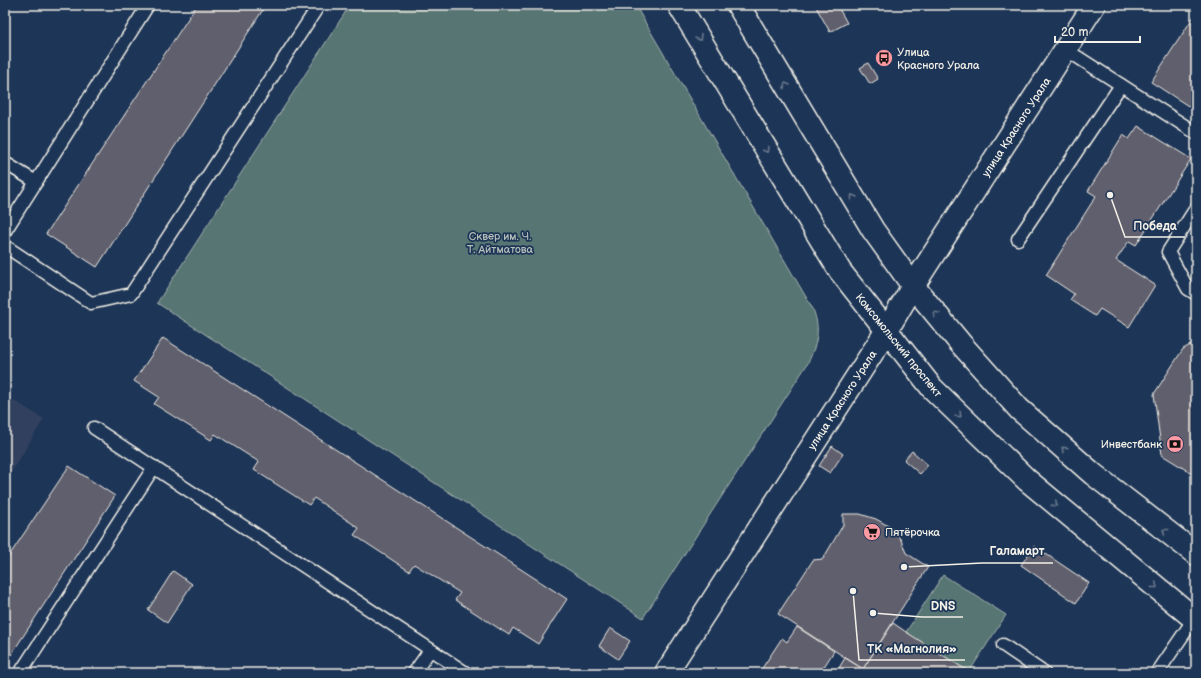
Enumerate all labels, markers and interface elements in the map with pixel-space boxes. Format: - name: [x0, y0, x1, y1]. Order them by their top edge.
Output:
- scale bar: [1055, 18, 1140, 44]
- text: 20 m: [1061, 25, 1088, 40]
- one-way arrow: [695, 34, 702, 41]
- place label: Улица Красного Урала: [897, 46, 980, 72]
- bus stop icon: Улица Красного Урала: [874, 48, 894, 68]
- street label: улица Красного Урала: [979, 75, 1054, 179]
- one-way arrow: [783, 82, 791, 89]
- one-way arrow: [762, 146, 769, 153]
- one-way arrow: [850, 194, 858, 201]
- callout: Победа: [1125, 213, 1185, 237]
- text: Победа: [1133, 219, 1178, 234]
- park label: Сквер им. Ч. Т. Айтматова: [467, 230, 534, 256]
- street label: Комсомольский проспект: [853, 291, 944, 400]
- one-way arrow: [934, 312, 941, 319]
- street label: улица Красного Урала: [805, 348, 880, 452]
- one-way arrow: [954, 411, 962, 418]
- bank icon: Инвестбанк: [1165, 434, 1185, 454]
- place label: Инвестбанк: [1101, 438, 1162, 451]
- one-way arrow: [1061, 446, 1069, 454]
- one-way arrow: [1050, 499, 1057, 506]
- supermarket icon: Пятёрочка: [862, 522, 882, 542]
- place label: Пятёрочка: [885, 526, 941, 539]
- one-way arrow: [1163, 528, 1170, 535]
- callout: Галамарт: [982, 539, 1053, 563]
- text: Галамарт: [990, 544, 1045, 559]
- one-way arrow: [1150, 582, 1158, 589]
- callout: DNS: [922, 593, 963, 617]
- text: DNS: [931, 599, 955, 614]
- callout: ТК «Магнолия»: [859, 636, 965, 660]
- text: ТК «Магнолия»: [867, 642, 957, 657]

